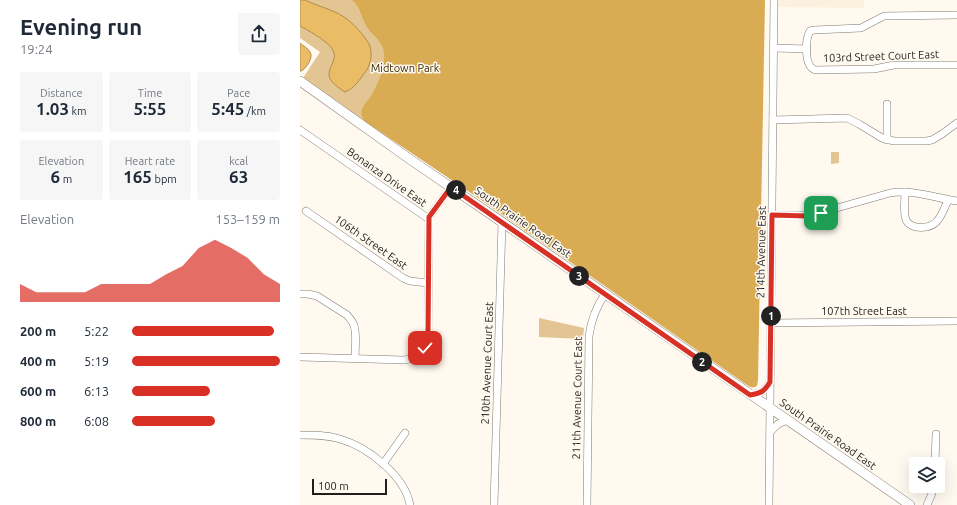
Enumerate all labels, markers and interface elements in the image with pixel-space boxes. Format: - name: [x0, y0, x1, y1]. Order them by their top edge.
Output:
- button: share: [238, 13, 280, 55]
- text: Evening run: [20, 14, 142, 39]
- text: 19:24: [20, 42, 53, 56]
- street label: 103rd Street Court East: [823, 48, 940, 64]
- park label: Midtown Park: [371, 62, 440, 74]
- text: Distance: [40, 87, 83, 99]
- text: Time: [138, 87, 162, 99]
- text: Pace: [227, 87, 250, 99]
- text: 1.03: [36, 99, 69, 118]
- text: 5:55: [134, 99, 166, 118]
- text: 5:45: [211, 99, 244, 118]
- text: km: [69, 105, 87, 117]
- text: /km: [244, 105, 266, 117]
- street label: Bonanza Drive East: [345, 145, 430, 209]
- text: Elevation: [38, 155, 84, 167]
- text: Heart rate: [125, 155, 175, 167]
- text: kcal: [229, 155, 248, 167]
- text: 6: [51, 167, 60, 186]
- text: 165: [123, 167, 152, 186]
- text: 63: [229, 167, 248, 186]
- text: m: [60, 173, 72, 185]
- text: bpm: [152, 173, 177, 185]
- pin: 4: [446, 180, 466, 200]
- text: 4: [453, 184, 459, 196]
- street label: South Prairie Road East: [473, 184, 574, 260]
- pin: [804, 196, 838, 230]
- icon: arrive: [810, 202, 832, 224]
- street label: 214th Avenue East: [754, 205, 768, 298]
- text: Elevation: [20, 212, 74, 226]
- text: 153–159 m: [215, 212, 280, 226]
- street label: 106th Street East: [332, 212, 410, 272]
- pin: 3: [569, 266, 589, 286]
- text: 3: [576, 270, 582, 282]
- street label: 210th Avenue Court East: [479, 301, 495, 425]
- street label: 107th Street East: [821, 305, 908, 317]
- pin: 1: [761, 306, 781, 326]
- text: 1: [768, 310, 774, 322]
- text: 200 m: [20, 324, 56, 338]
- text: 5:22: [84, 324, 109, 338]
- pin: [408, 331, 442, 365]
- street label: 211th Avenue Court East: [570, 336, 584, 459]
- icon: check: [414, 337, 436, 359]
- pin: 2: [692, 352, 712, 372]
- text: 400 m: [20, 354, 56, 368]
- text: 5:19: [84, 354, 109, 368]
- text: 2: [699, 356, 705, 368]
- text: 600 m: [20, 384, 56, 398]
- text: 6:13: [84, 384, 109, 398]
- street label: South Prairie Road East: [778, 396, 879, 472]
- text: 800 m: [20, 414, 56, 428]
- text: 6:08: [84, 414, 109, 428]
- map controls: [909, 457, 945, 493]
- button: layers: [909, 457, 945, 493]
- scale bar: [312, 477, 387, 496]
- text: 100 m: [318, 480, 349, 492]

